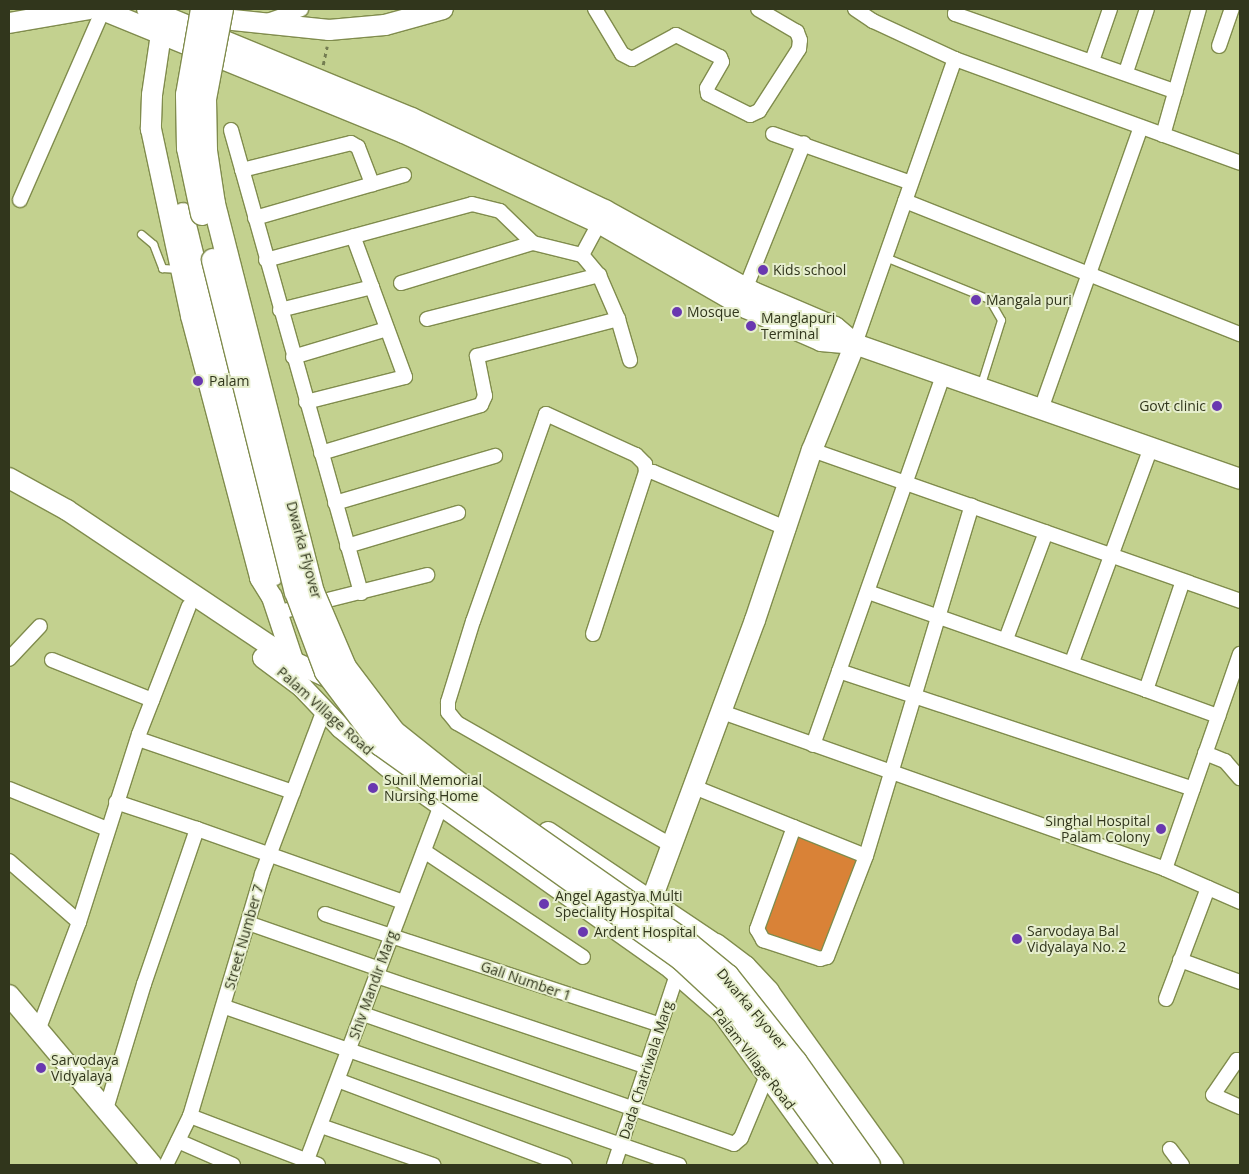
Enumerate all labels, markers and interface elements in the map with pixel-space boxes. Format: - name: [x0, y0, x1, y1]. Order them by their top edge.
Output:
- place label: Kids school: [773, 262, 846, 278]
- marker: Kids school: [757, 264, 769, 276]
- place label: Mangala puri: [986, 292, 1072, 308]
- marker: Mangala puri: [970, 294, 982, 306]
- place label: Mosque: [687, 304, 740, 320]
- marker: Mosque: [671, 306, 683, 318]
- place label: Manglapuri Terminal: [761, 310, 835, 342]
- marker: Manglapuri Terminal: [745, 320, 757, 332]
- place label: Palam: [209, 373, 249, 389]
- marker: Palam: [191, 374, 205, 388]
- place label: Govt clinic: [1139, 398, 1206, 414]
- marker: Govt clinic: [1210, 399, 1224, 413]
- street label: Dwarka Flyover: [283, 500, 325, 600]
- street label: Palam Village Road: [274, 663, 376, 759]
- place label: Sunil Memorial Nursing Home: [384, 772, 482, 804]
- marker: Sunil Memorial Nursing Home: [366, 781, 380, 795]
- place label: Singhal Hospital Palam Colony: [1045, 813, 1150, 846]
- marker: Singhal Hospital Palam Colony: [1154, 822, 1168, 836]
- street label: Street Number 7: [221, 882, 267, 992]
- place label: Angel Agastya Multi Speciality Hospital: [555, 888, 683, 920]
- marker: Angel Agastya Multi Speciality Hospital: [537, 897, 551, 911]
- place label: Sarvodaya Bal Vidyalaya No. 2: [1027, 923, 1126, 956]
- place label: Ardent Hospital: [594, 924, 696, 940]
- marker: Ardent Hospital: [576, 925, 590, 939]
- street label: Shiv Mandir Marg: [346, 928, 400, 1042]
- marker: Sarvodaya Bal Vidyalaya No. 2: [1011, 933, 1023, 945]
- street label: Gali Number 1: [479, 958, 573, 1004]
- street label: Dwarka Flyover: [713, 965, 791, 1053]
- street label: Dada Chatriwala Marg: [616, 999, 676, 1141]
- street label: Palam Village Road: [709, 1005, 799, 1113]
- place label: Sarvodaya Vidyalaya: [51, 1052, 119, 1084]
- marker: Sarvodaya Vidyalaya: [35, 1062, 47, 1074]

